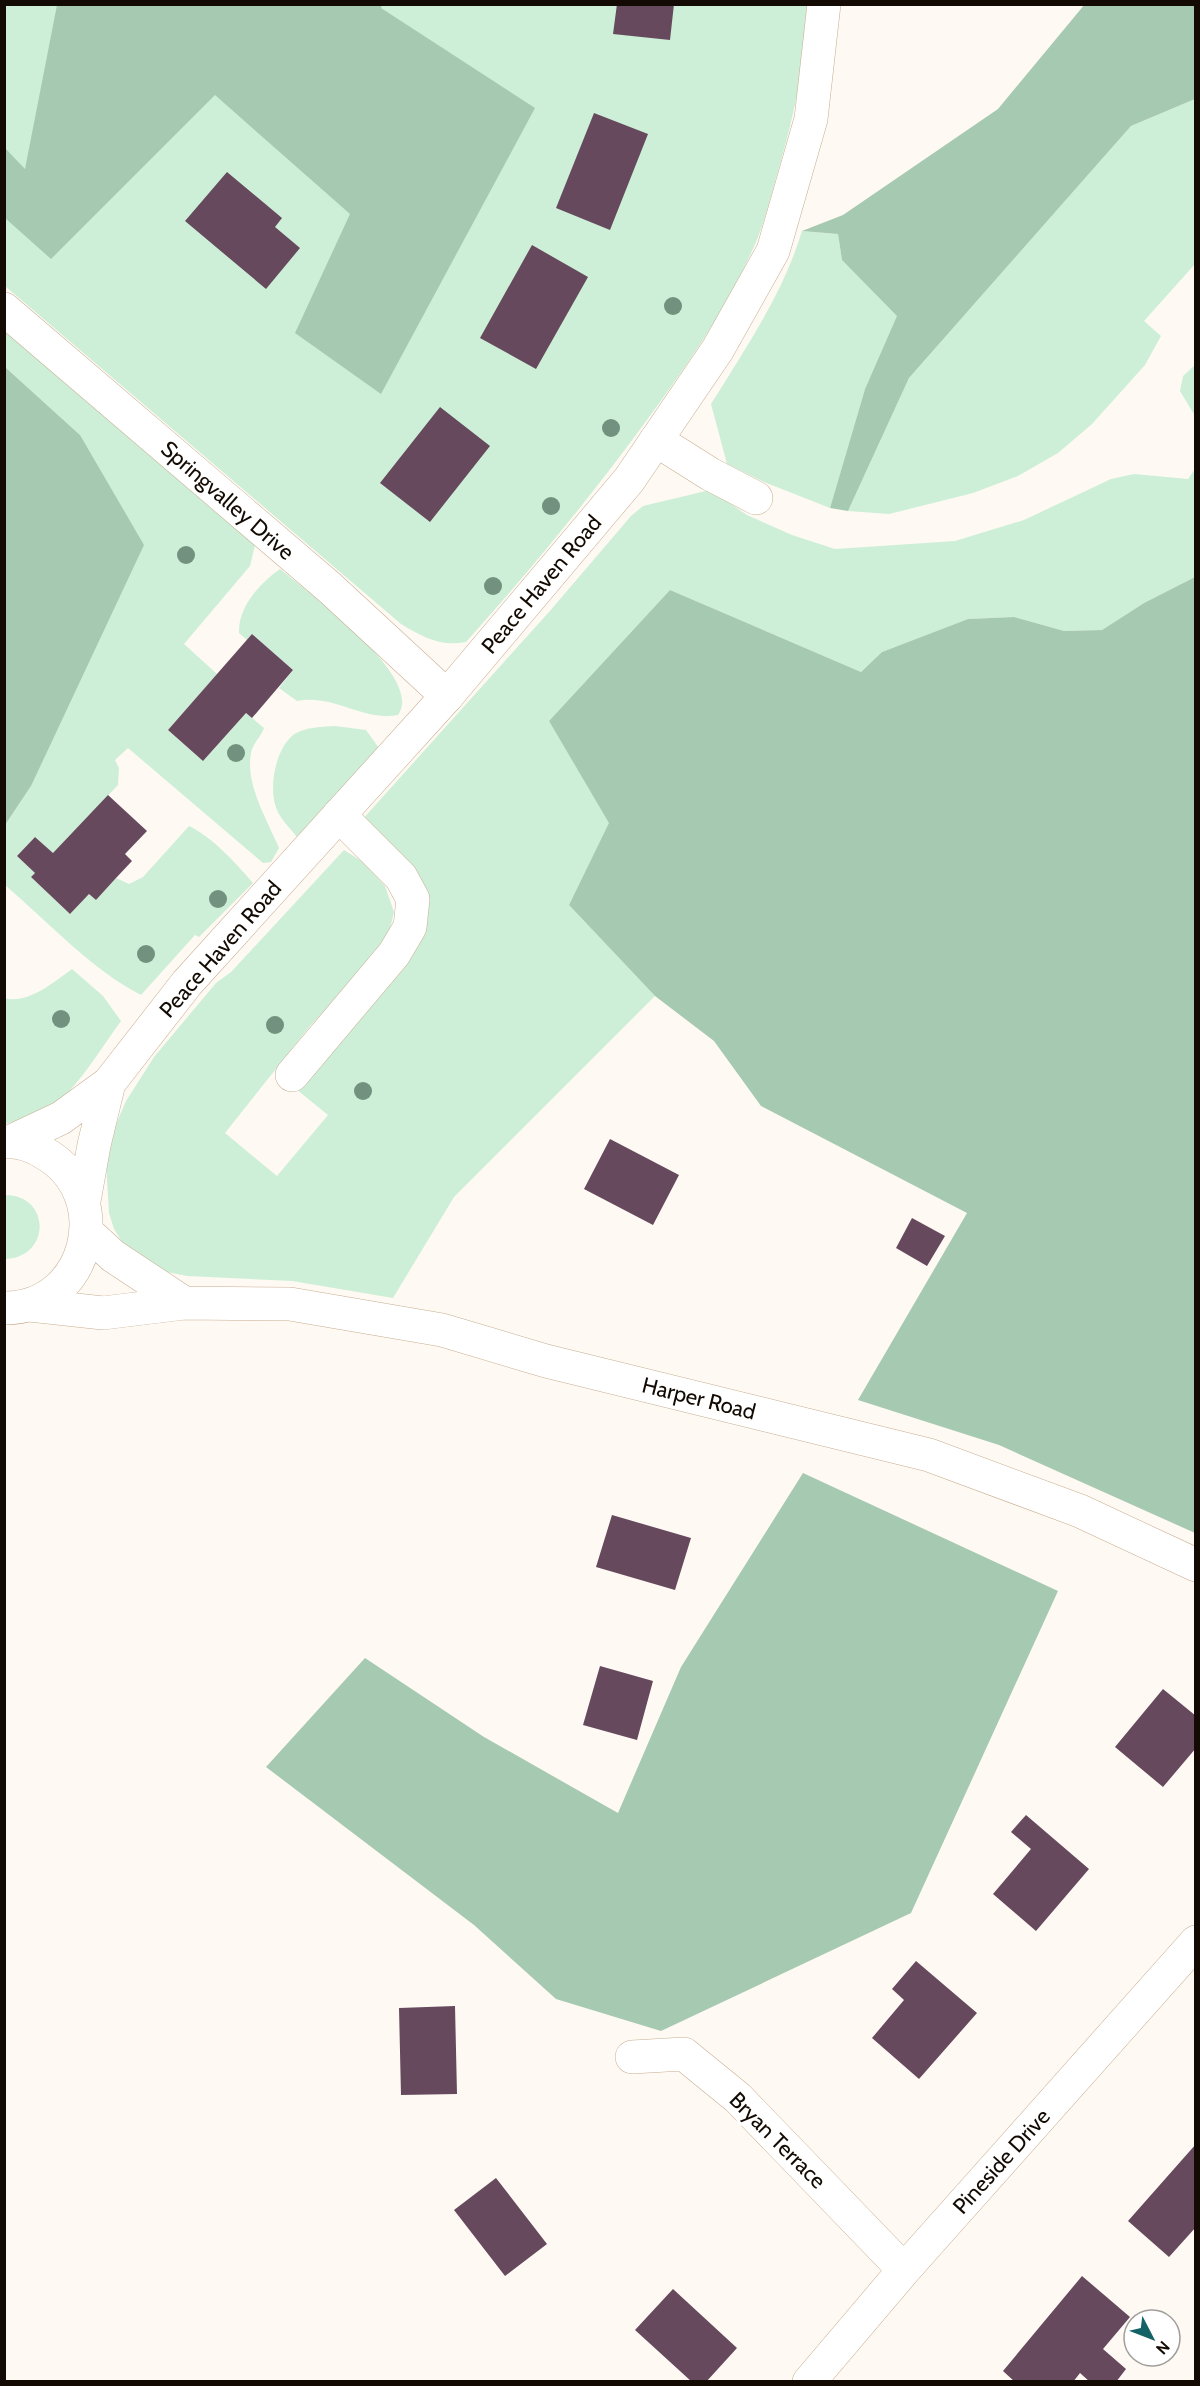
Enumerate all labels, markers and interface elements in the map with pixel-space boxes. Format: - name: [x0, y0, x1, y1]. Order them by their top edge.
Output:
- street label: Springvalley Drive: [155, 435, 300, 566]
- street label: Peace Haven Road: [476, 510, 607, 659]
- street label: Peace Haven Road: [154, 875, 287, 1023]
- street label: Harper Road: [639, 1371, 758, 1426]
- street label: Bryan Terrace: [724, 2086, 832, 2194]
- street label: Pineside Drive: [947, 2103, 1056, 2220]
- north arrow: [1122, 2308, 1182, 2368]
- text: N: [1152, 2337, 1174, 2358]

